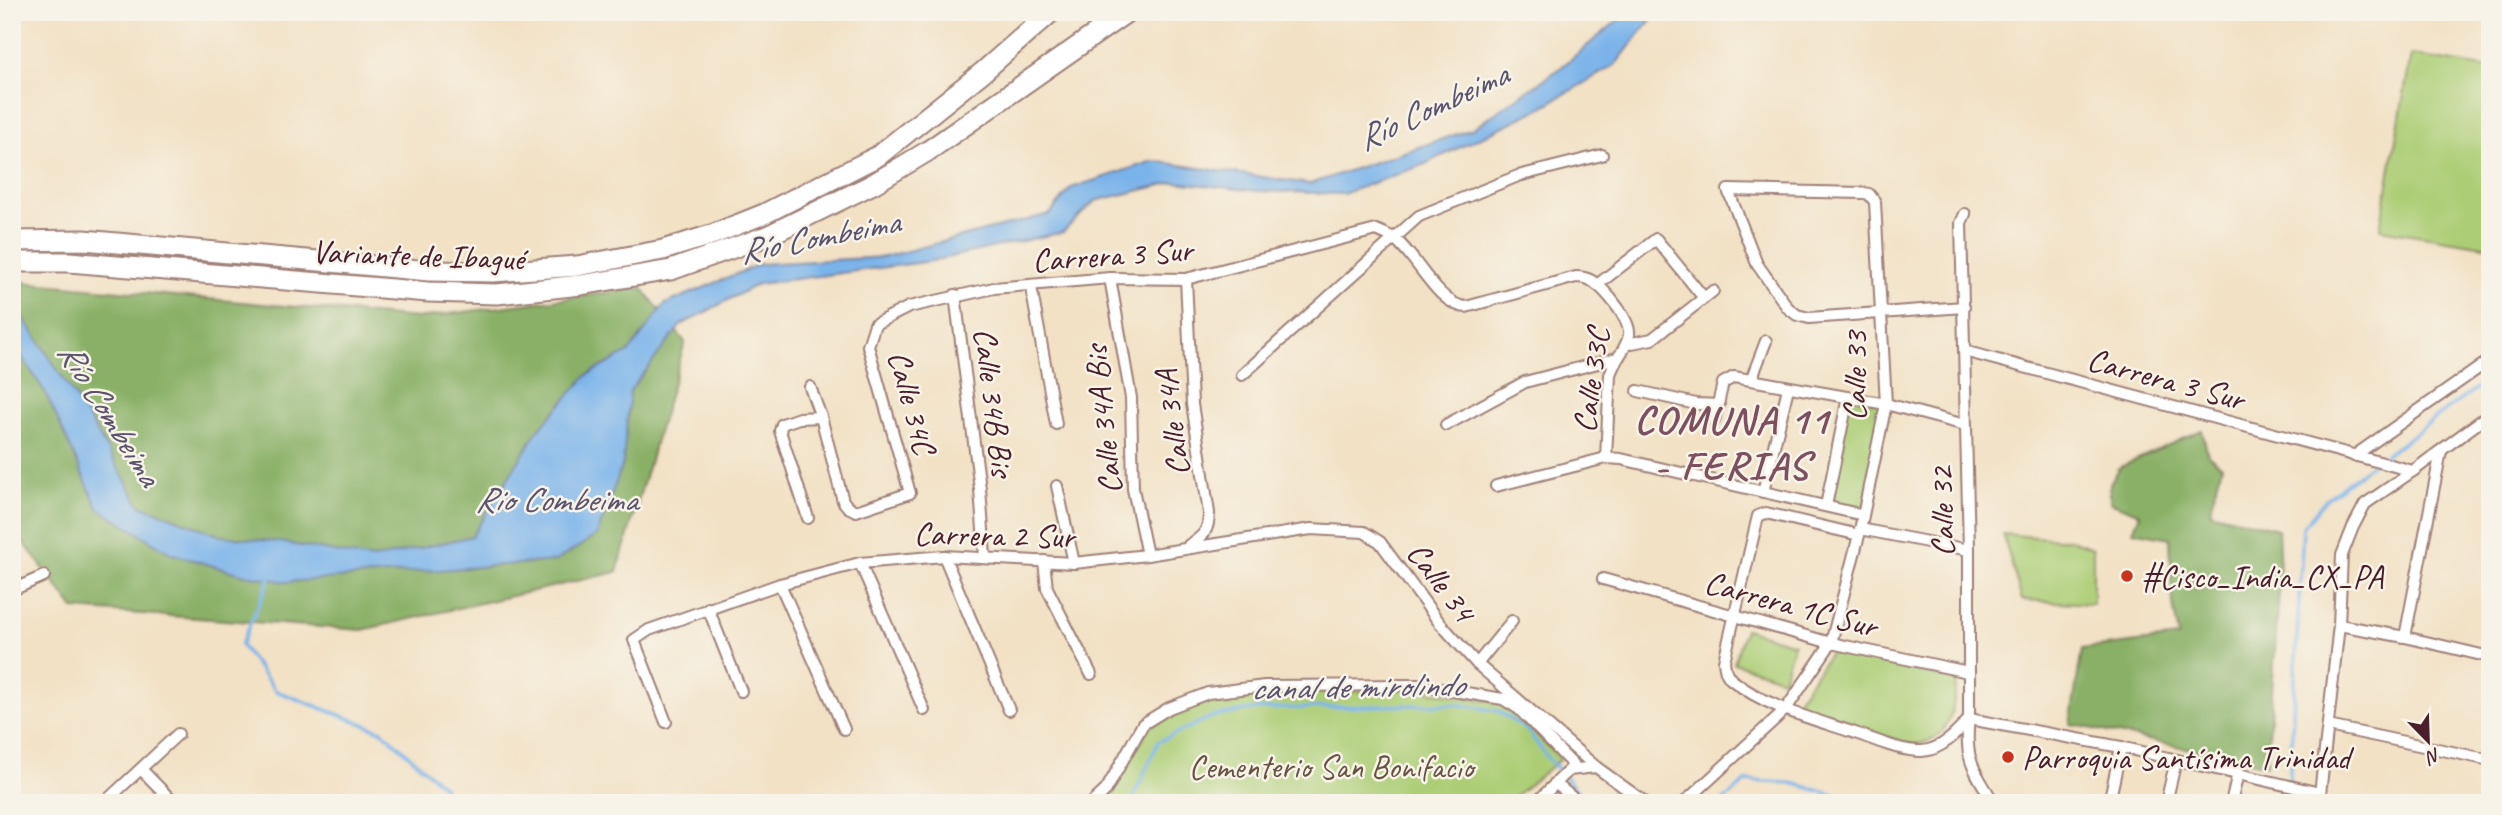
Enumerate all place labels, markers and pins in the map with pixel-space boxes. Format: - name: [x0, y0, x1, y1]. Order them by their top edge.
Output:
- place label: #Cisco_India_CX_PA: [2141, 556, 2384, 598]
- marker: #Cisco_India_CX_PA: [2119, 568, 2135, 584]
- place label: Parroquia Santísima Trinidad: [2022, 737, 2355, 779]
- marker: Parroquia Santísima Trinidad: [2000, 749, 2016, 765]

